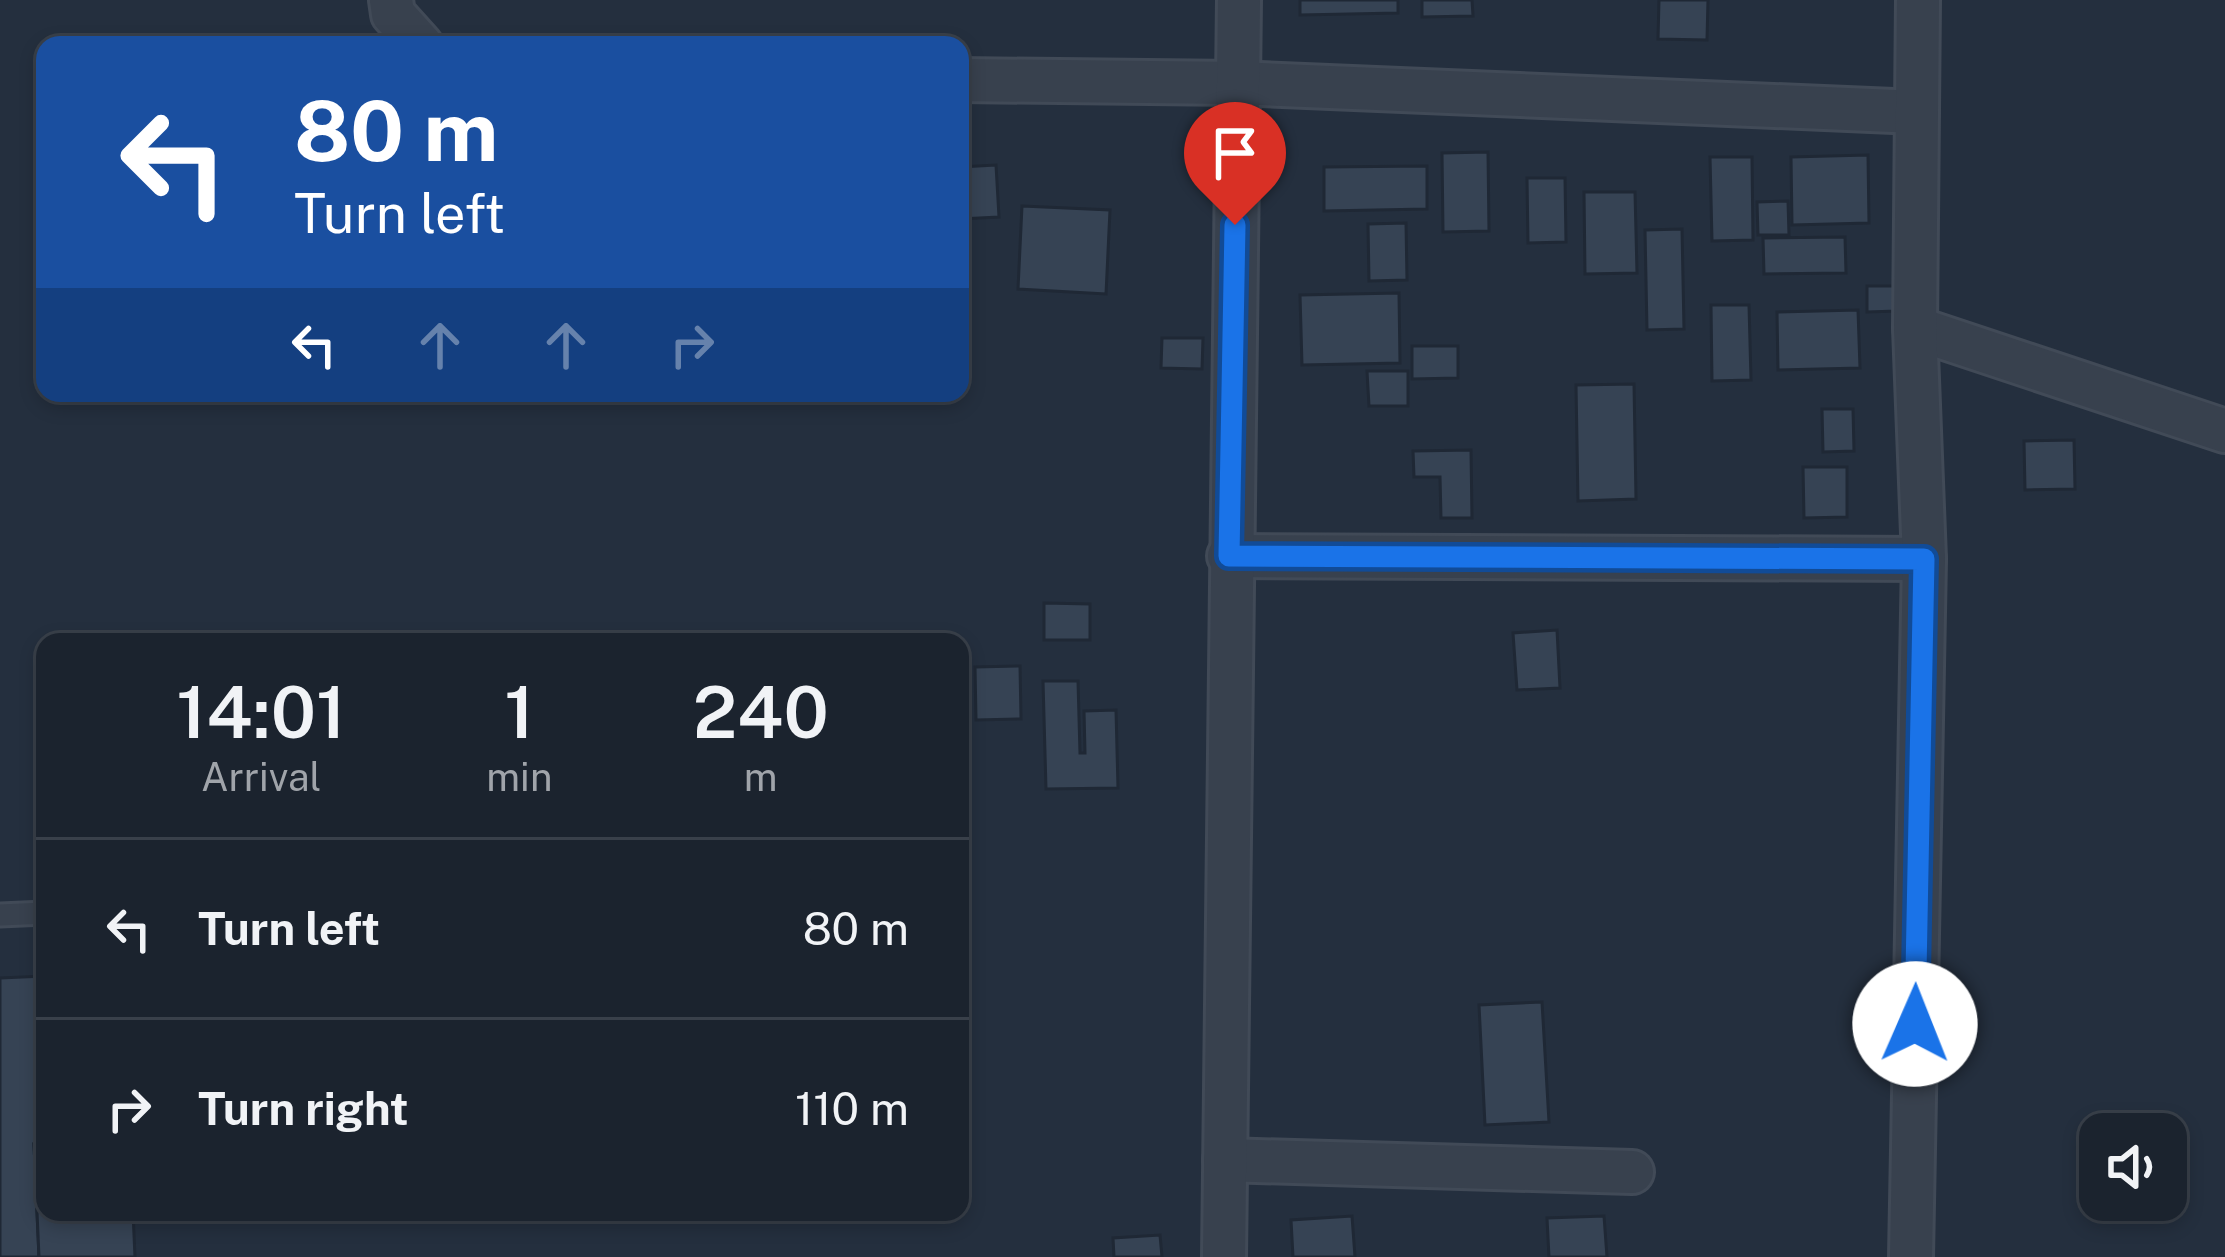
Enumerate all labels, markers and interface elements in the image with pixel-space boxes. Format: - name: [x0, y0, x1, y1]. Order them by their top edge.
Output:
- text: 80 m: [294, 81, 498, 180]
- icon: left: [96, 84, 252, 240]
- pin: [1184, 102, 1286, 225]
- icon: arrive: [1202, 120, 1268, 186]
- text: Turn left: [294, 182, 505, 245]
- icon: left: [281, 312, 347, 378]
- icon: ahead: [407, 312, 473, 378]
- icon: ahead: [533, 312, 599, 378]
- icon: right: [659, 312, 725, 378]
- text: 14:01: [176, 670, 346, 754]
- text: 1: [504, 670, 534, 754]
- text: 240: [693, 670, 829, 754]
- text: Arrival: [201, 754, 321, 800]
- text: min: [486, 754, 552, 800]
- text: m: [744, 754, 778, 800]
- icon: left: [96, 896, 162, 962]
- text: Turn left: [198, 902, 380, 955]
- text: 80 m: [803, 902, 909, 955]
- position arrow: [1852, 961, 1978, 1087]
- icon: right: [96, 1076, 162, 1142]
- text: Turn right: [198, 1082, 409, 1135]
- text: 110 m: [795, 1082, 909, 1135]
- map controls: [2079, 1113, 2187, 1221]
- button: sound: [2079, 1113, 2187, 1221]

